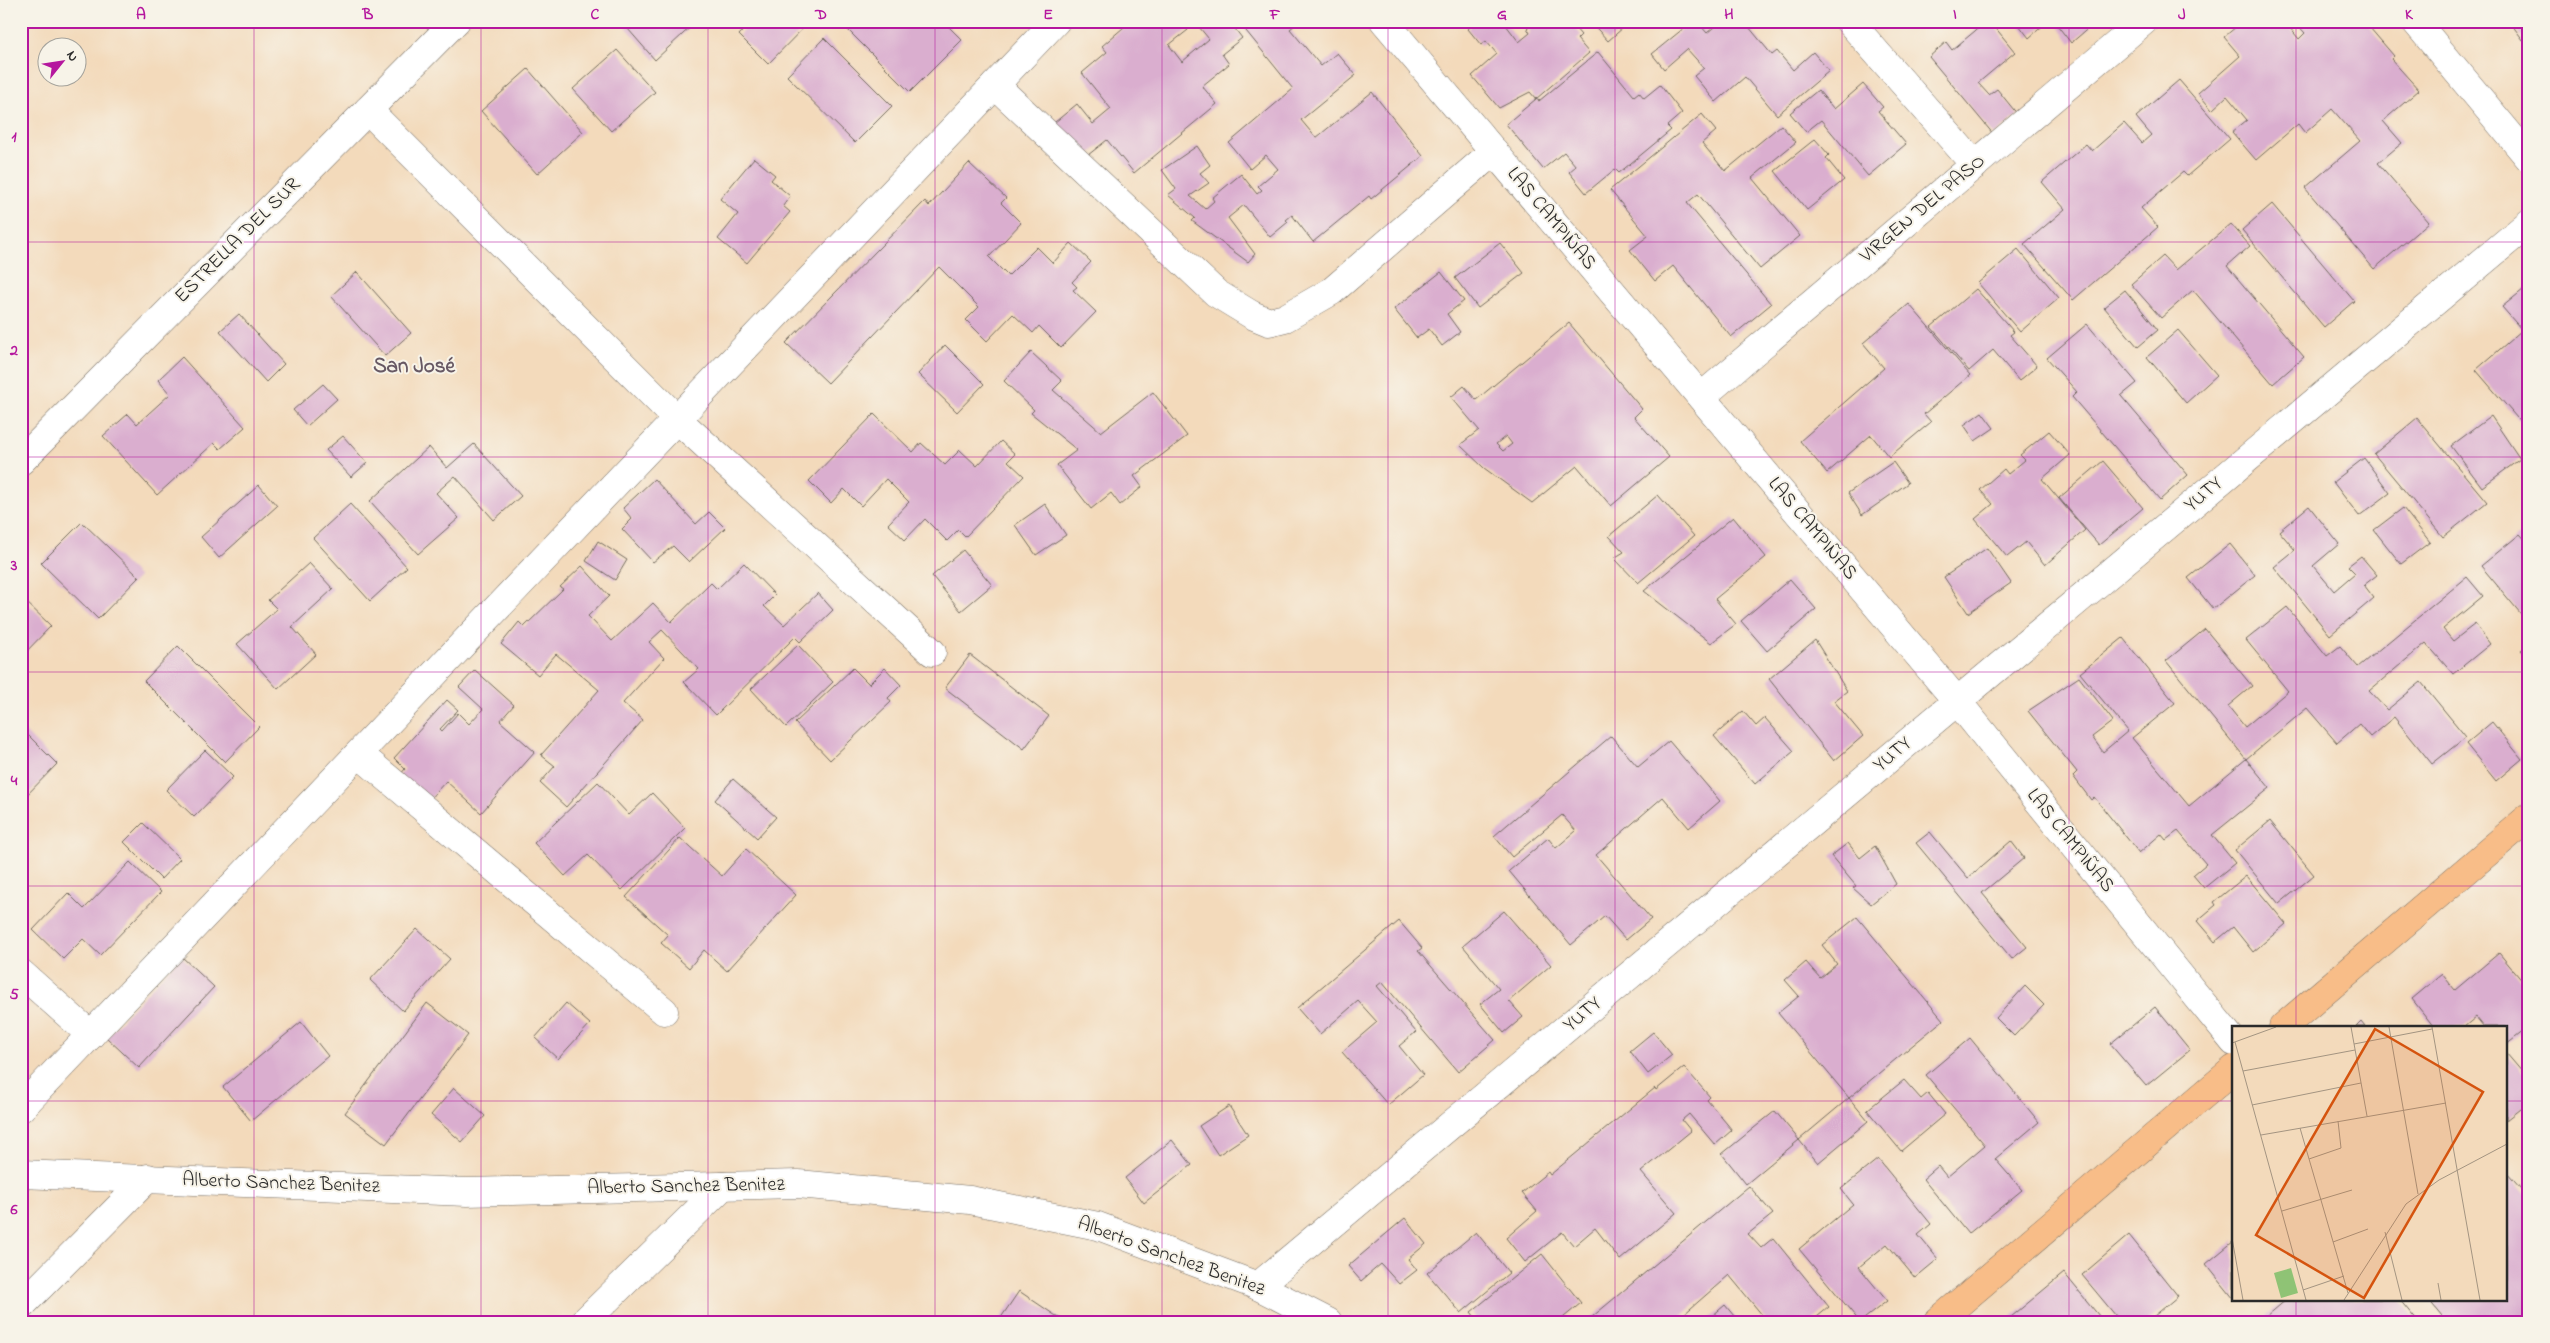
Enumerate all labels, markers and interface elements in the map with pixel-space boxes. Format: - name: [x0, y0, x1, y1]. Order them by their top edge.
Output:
- text: A: [136, 3, 146, 27]
- text: B: [362, 3, 374, 27]
- text: C: [591, 3, 600, 27]
- text: D: [814, 3, 827, 27]
- text: E: [1043, 3, 1053, 27]
- text: F: [1269, 3, 1281, 27]
- text: G: [1497, 3, 1507, 27]
- text: H: [1724, 3, 1734, 27]
- text: I: [1953, 3, 1957, 27]
- text: J: [2178, 3, 2186, 27]
- text: K: [2405, 3, 2414, 27]
- north arrow: [38, 38, 88, 88]
- text: N: [61, 47, 83, 66]
- text: 1: [11, 125, 17, 149]
- street label: VIRGEN DEL PASO: [1853, 148, 1992, 271]
- street label: LAS CAMPIÑAS: [1499, 161, 1603, 277]
- street label: ESTRELLA DEL SUR: [169, 171, 308, 310]
- text: 2: [9, 339, 18, 363]
- district label: San José: [373, 352, 455, 382]
- street label: YUTY: [2178, 470, 2230, 520]
- street label: LAS CAMPIÑAS: [1760, 471, 1864, 587]
- text: 3: [10, 554, 18, 578]
- street label: YUTY: [1867, 730, 1919, 780]
- text: 4: [10, 769, 18, 793]
- street label: LAS CAMPIÑAS: [2019, 783, 2121, 899]
- text: 5: [9, 983, 19, 1007]
- street label: YUTY: [1557, 990, 1609, 1040]
- inset map: [2232, 1026, 2508, 1300]
- street label: Alberto Sanchez Benitez: [182, 1166, 381, 1202]
- street label: Alberto Sanchez Benitez: [587, 1171, 786, 1203]
- text: 6: [9, 1198, 18, 1222]
- street label: Alberto Sanchez Benitez: [1073, 1210, 1269, 1305]

